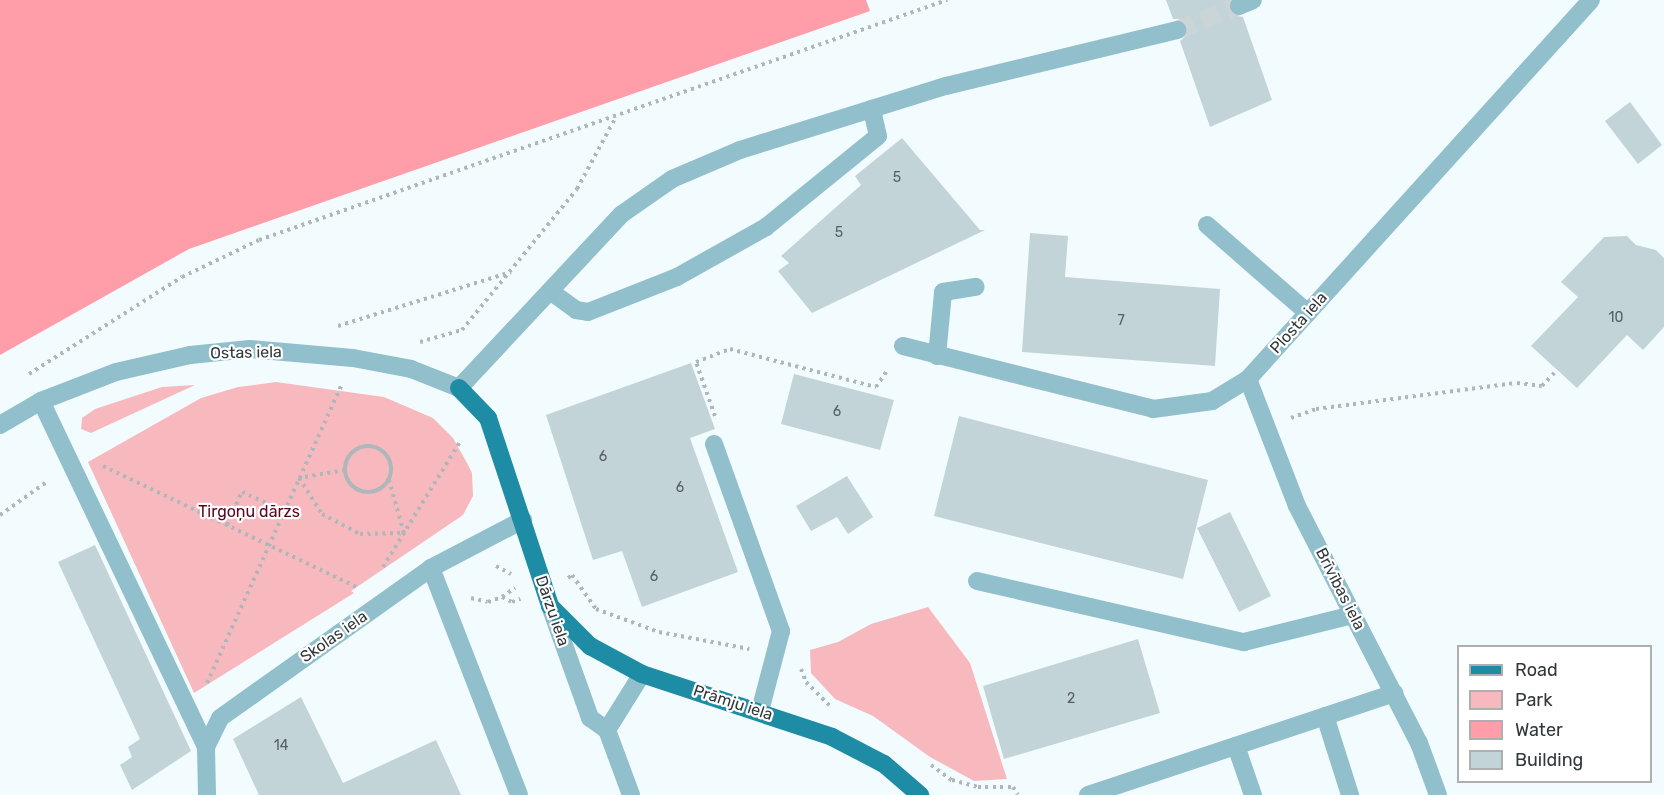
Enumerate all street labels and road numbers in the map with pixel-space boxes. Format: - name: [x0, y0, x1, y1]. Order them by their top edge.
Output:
- street label: Plosta iela: [1266, 288, 1332, 358]
- street label: Ostas iela: [210, 343, 282, 363]
- street label: Brīvības iela: [1311, 545, 1369, 633]
- street label: Dārzu iela: [531, 573, 573, 649]
- street label: Skolas iela: [297, 607, 371, 667]
- street label: Prāmju iela: [691, 681, 775, 725]

